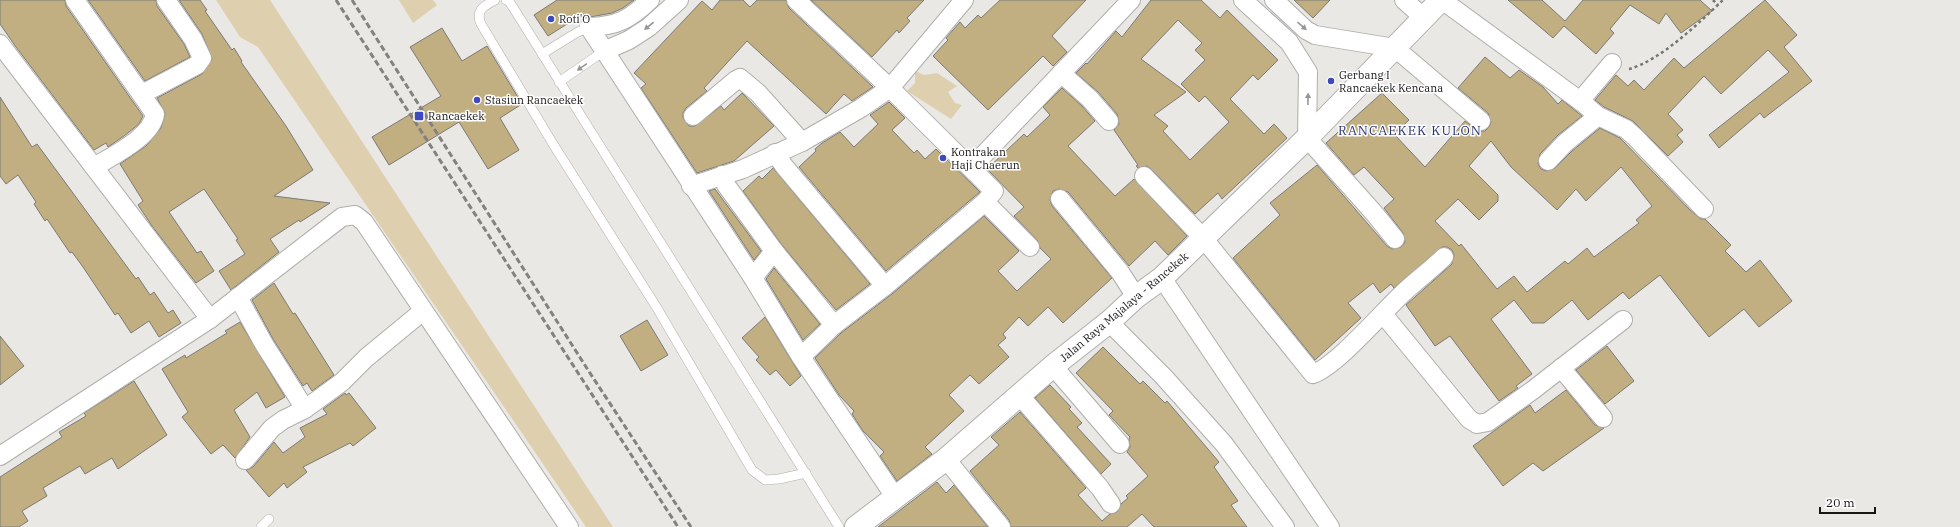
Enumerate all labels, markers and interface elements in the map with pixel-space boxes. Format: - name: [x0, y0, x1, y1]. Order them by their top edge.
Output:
- place label: Roti'O: [559, 12, 590, 26]
- marker: Roti'O: [546, 14, 556, 24]
- one-way arrow: [644, 21, 655, 30]
- one-way arrow: [1297, 22, 1308, 31]
- one-way arrow: [576, 63, 587, 71]
- place label: Gerbang I Rancaekek Kencana: [1339, 68, 1443, 95]
- marker: Gerbang I Rancaekek Kencana: [1326, 76, 1336, 86]
- one-way arrow: [1305, 92, 1311, 105]
- place label: Stasiun Rancaekek: [485, 93, 584, 107]
- marker: Stasiun Rancaekek: [472, 95, 482, 105]
- place label: Rancaekek: [428, 109, 485, 123]
- marker: Rancaekek: [413, 110, 425, 122]
- district label: RANCAEKEK KULON: [1338, 122, 1482, 139]
- place label: Kontrakan Haji Chaerun: [951, 145, 1020, 172]
- marker: Kontrakan Haji Chaerun: [938, 153, 948, 163]
- street label: Jalan Raya Majalaya - Rancekek: [1057, 249, 1191, 365]
- scale bar: [1820, 489, 1875, 515]
- text: 20 m: [1826, 495, 1855, 510]

